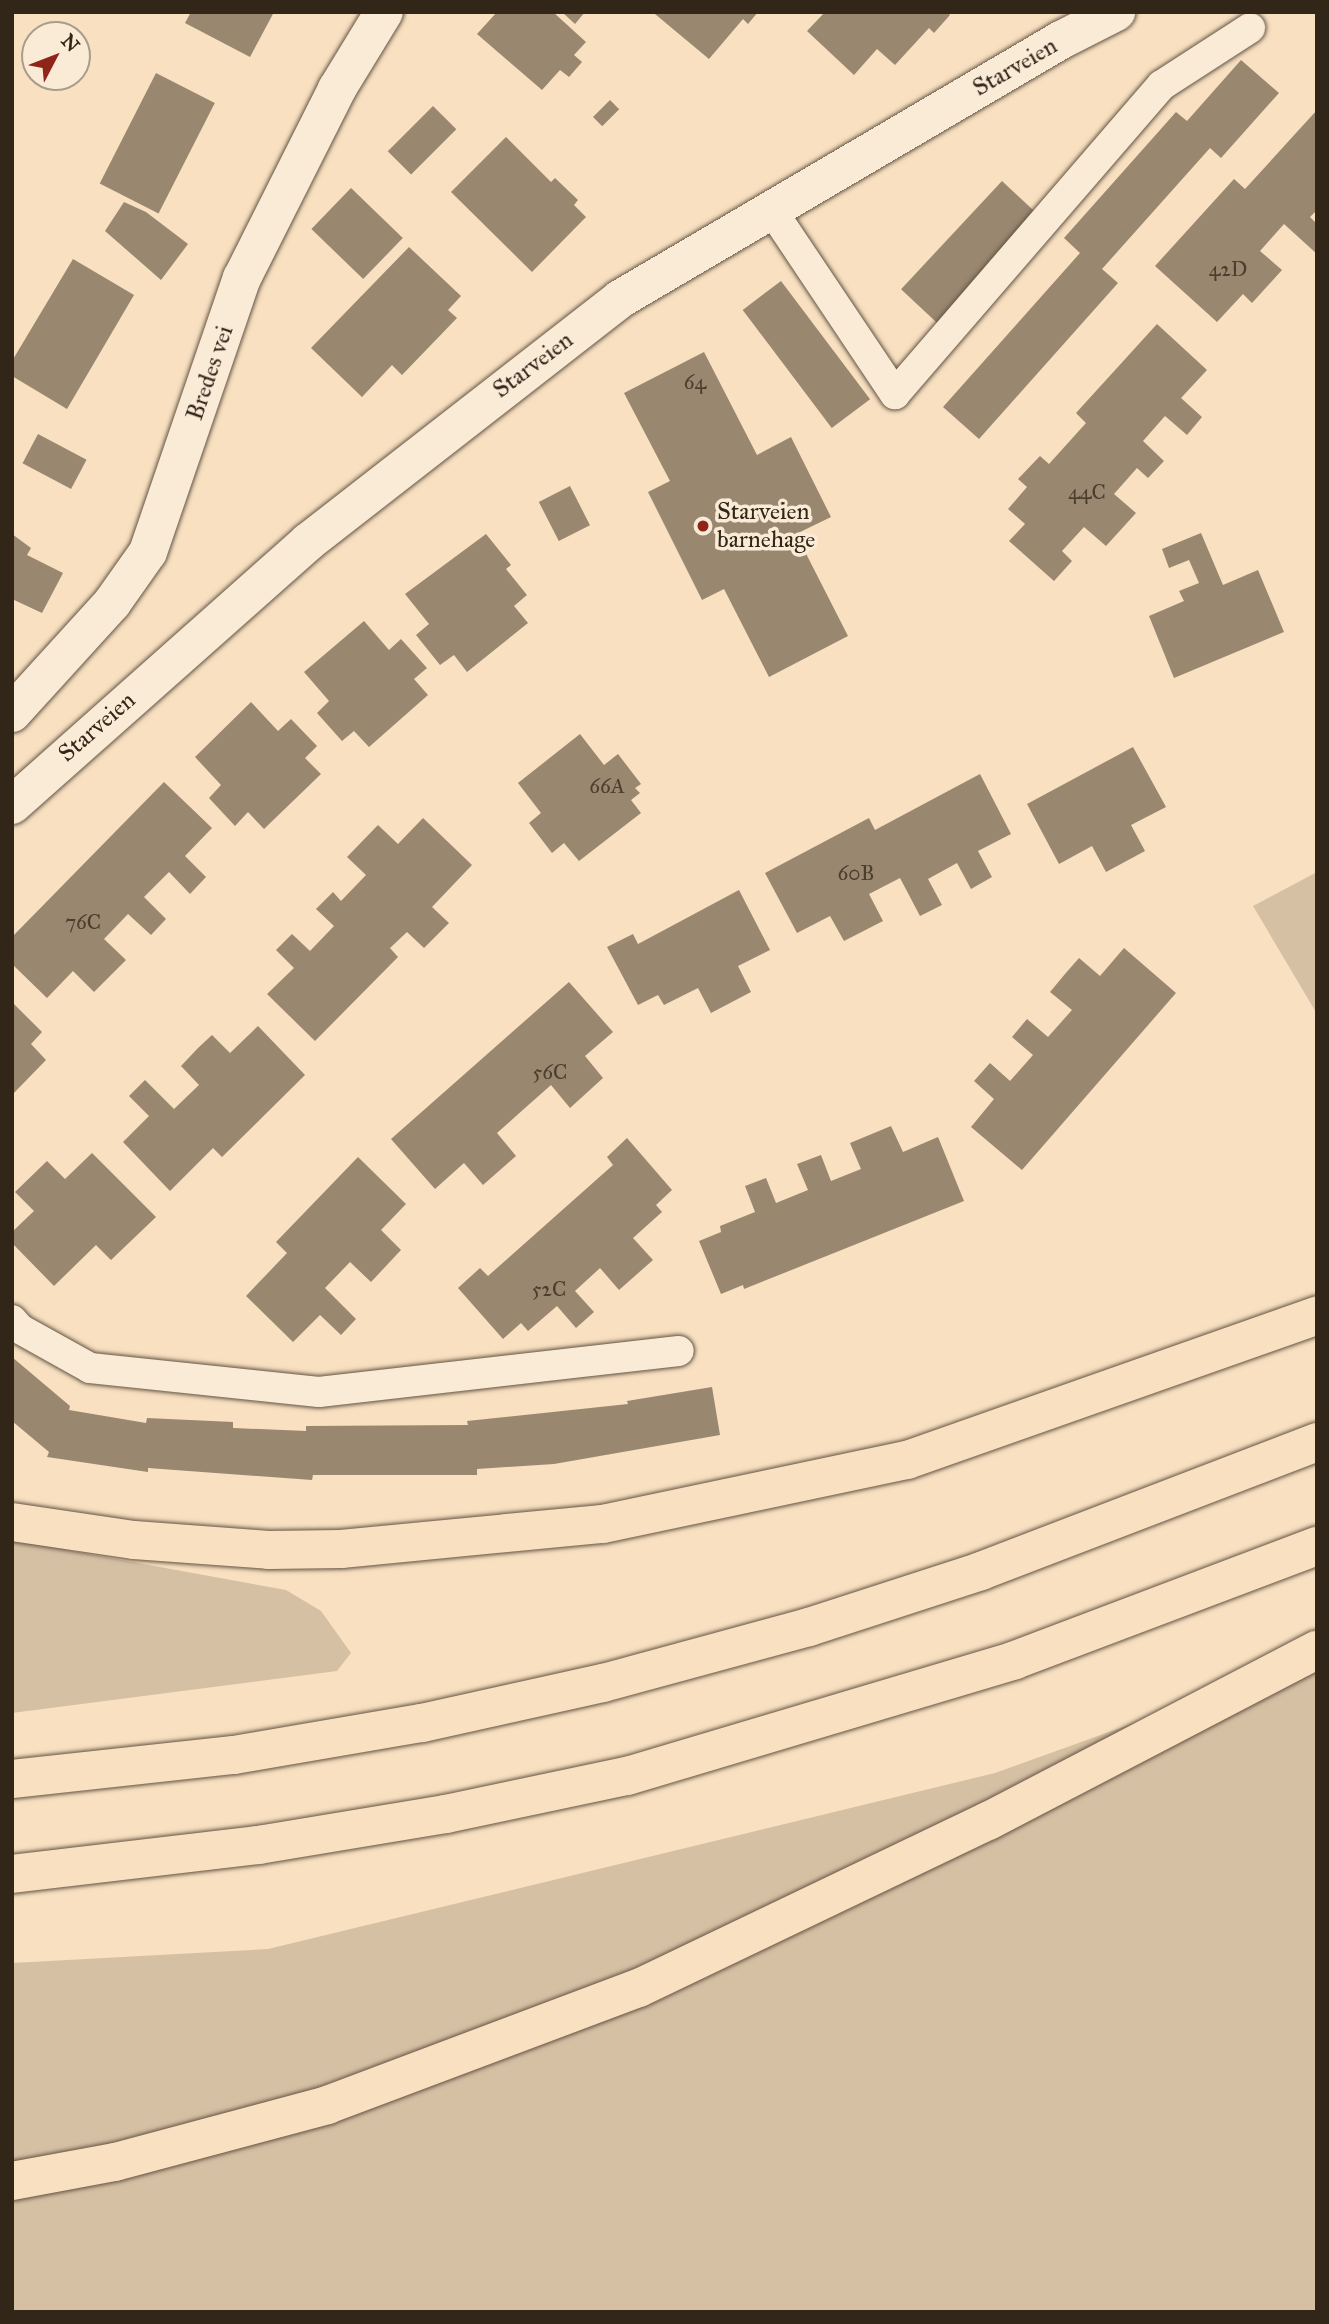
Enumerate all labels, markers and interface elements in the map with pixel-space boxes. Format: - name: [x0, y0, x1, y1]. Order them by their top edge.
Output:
- north arrow: [21, 21, 91, 91]
- text: N: [57, 29, 84, 57]
- street label: Starveien: [968, 31, 1062, 103]
- house number: 42D: [1209, 256, 1247, 282]
- street label: Bredes vei: [180, 322, 240, 424]
- street label: Starveien: [487, 326, 579, 404]
- house number: 64: [684, 369, 706, 395]
- house number: 44C: [1068, 479, 1106, 505]
- place label: Starveien barnehage: [717, 498, 815, 554]
- marker: Starveien barnehage: [695, 518, 711, 534]
- street label: Starveien: [53, 686, 141, 768]
- house number: 66A: [589, 773, 625, 799]
- house number: 60B: [838, 860, 874, 886]
- house number: 76C: [65, 909, 101, 935]
- house number: 56C: [533, 1059, 567, 1085]
- house number: 52C: [532, 1276, 566, 1302]

